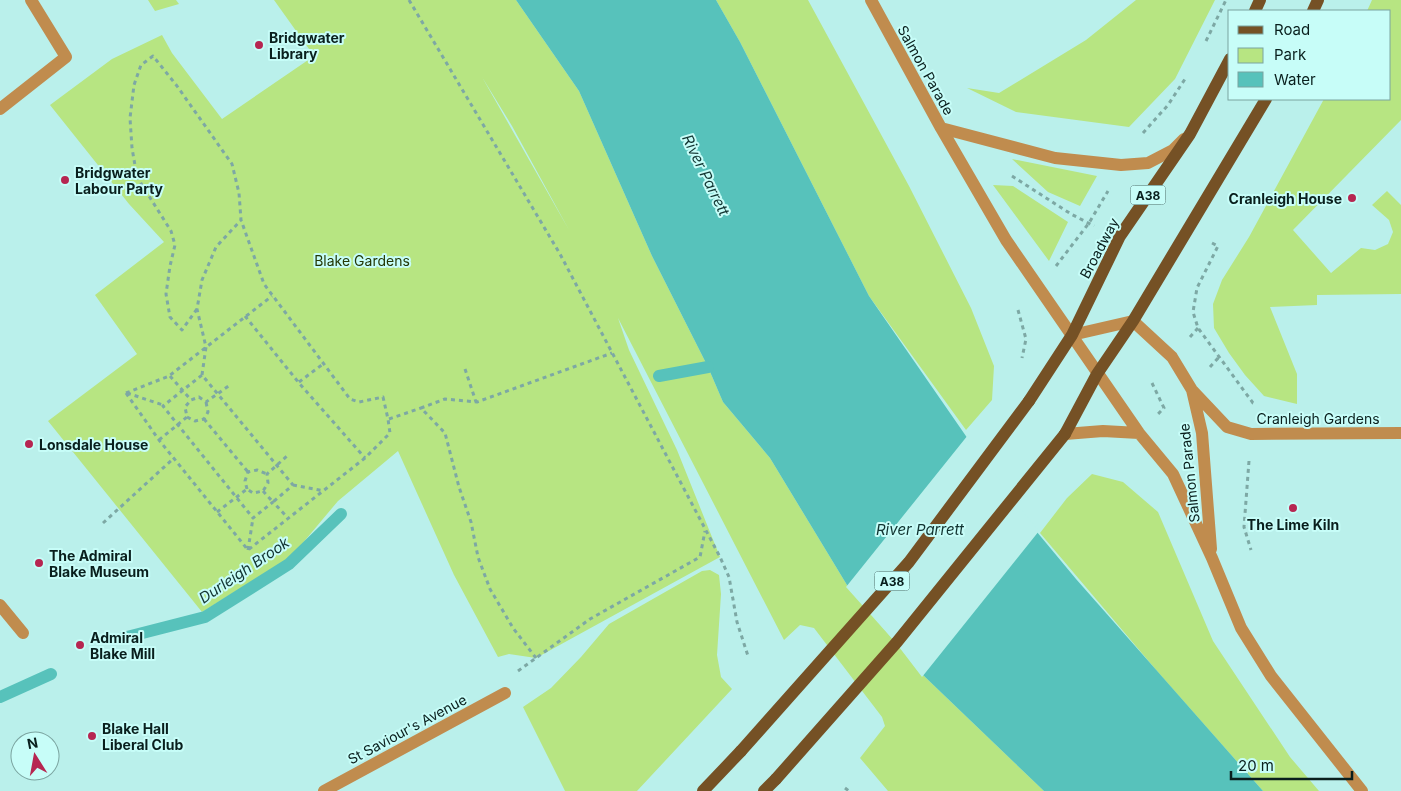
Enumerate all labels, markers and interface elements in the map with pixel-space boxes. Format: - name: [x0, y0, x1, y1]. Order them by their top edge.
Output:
- legend: [1228, 10, 1391, 100]
- text: Road: [1274, 20, 1310, 39]
- street label: Salmon Parade: [894, 22, 958, 118]
- place label: Bridgwater Library: [269, 29, 345, 62]
- marker: Bridgwater Library: [253, 39, 265, 51]
- text: Park: [1274, 45, 1307, 64]
- text: Water: [1274, 70, 1316, 89]
- water label: River Parrett: [678, 131, 734, 220]
- place label: Bridgwater Labour Party: [75, 164, 164, 197]
- marker: Bridgwater Labour Party: [59, 174, 71, 186]
- road number: A38: [1130, 186, 1166, 204]
- place label: Cranleigh House: [1229, 190, 1342, 207]
- marker: Cranleigh House: [1346, 192, 1358, 204]
- street label: Broadway: [1076, 215, 1122, 281]
- park label: Blake Gardens: [314, 252, 410, 269]
- street label: Cranleigh Gardens: [1256, 410, 1380, 427]
- street label: Salmon Parade: [1175, 422, 1203, 524]
- place label: Lonsdale House: [39, 436, 148, 453]
- marker: Lonsdale House: [23, 438, 35, 450]
- marker: The Lime Kiln: [1287, 502, 1299, 514]
- place label: The Lime Kiln: [1247, 516, 1339, 533]
- water label: River Parrett: [876, 520, 965, 539]
- water label: Durleigh Brook: [195, 532, 294, 607]
- place label: The Admiral Blake Museum: [49, 547, 149, 580]
- marker: The Admiral Blake Museum: [33, 557, 45, 569]
- road number: A38: [874, 572, 910, 590]
- place label: Admiral Blake Mill: [90, 629, 155, 662]
- marker: Admiral Blake Mill: [74, 639, 86, 651]
- street label: St Saviour's Avenue: [345, 690, 469, 768]
- place label: Blake Hall Liberal Club: [102, 720, 183, 753]
- marker: Blake Hall Liberal Club: [86, 730, 98, 742]
- north arrow: [10, 731, 60, 781]
- text: N: [26, 733, 39, 752]
- scale bar: [1231, 748, 1352, 780]
- text: 20 m: [1238, 756, 1274, 775]

